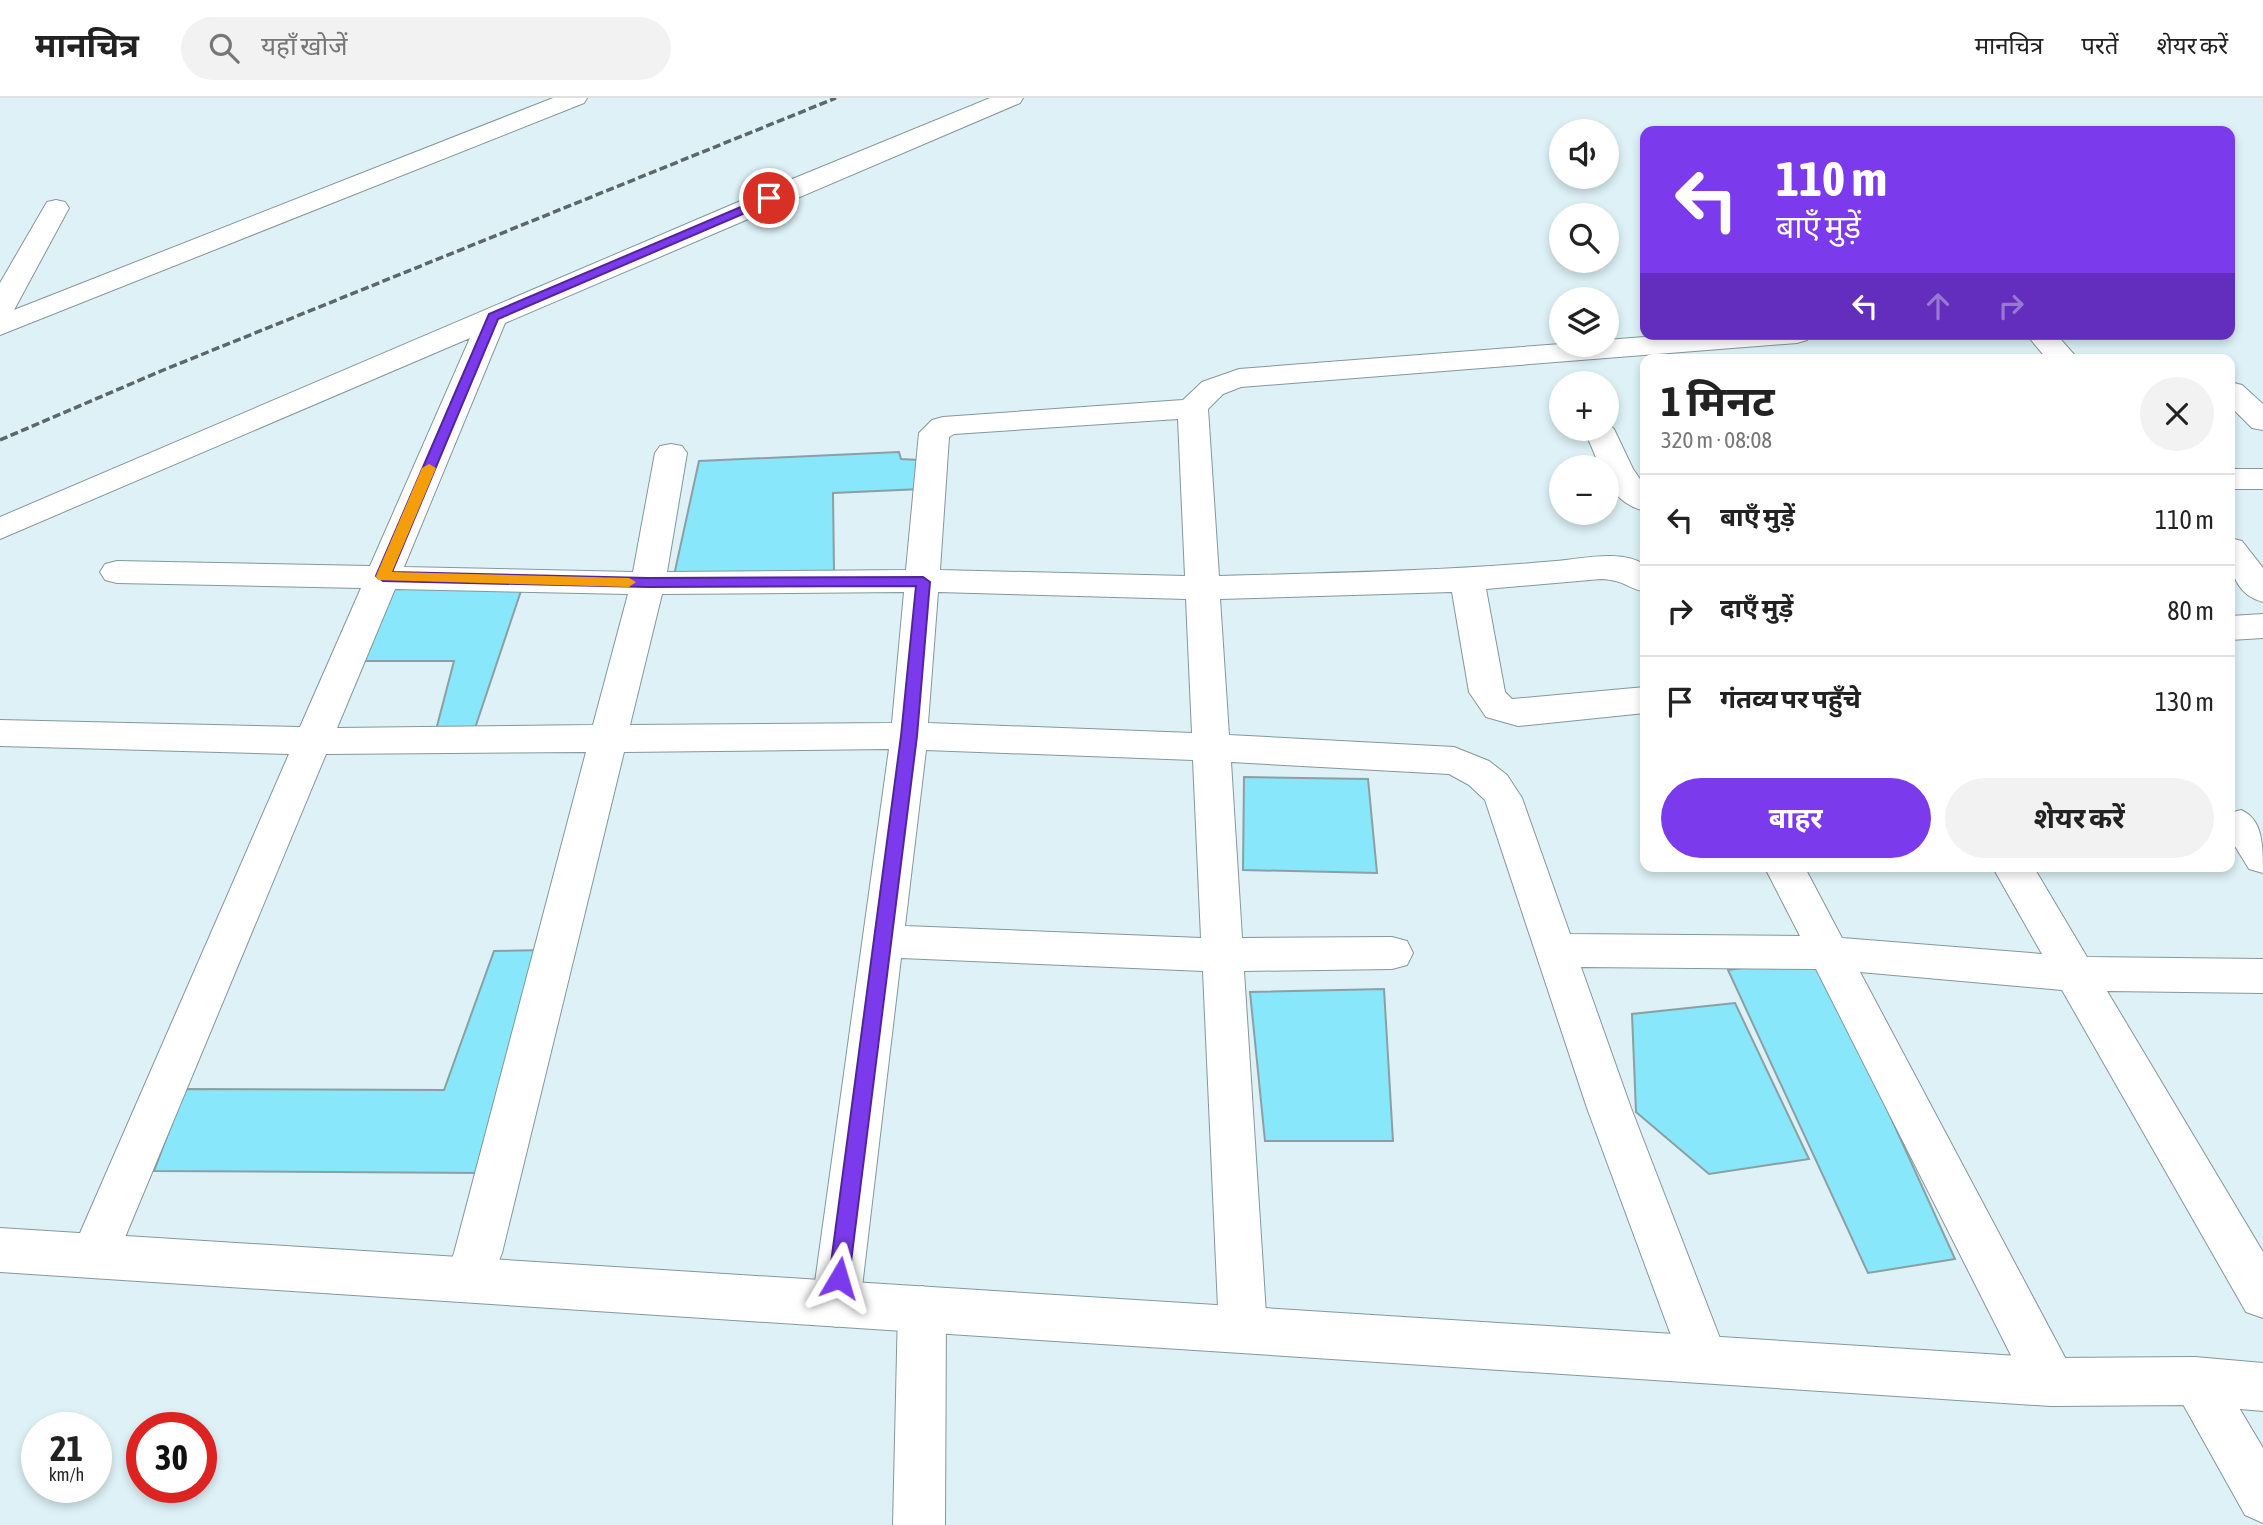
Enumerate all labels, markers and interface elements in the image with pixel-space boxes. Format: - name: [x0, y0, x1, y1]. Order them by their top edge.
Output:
- search box: [181, 17, 671, 80]
- text: मानचित्र: [35, 26, 139, 64]
- icon: search: [205, 29, 243, 67]
- text: यहाँ खोजें: [261, 31, 348, 61]
- text: मानचित्र: [1975, 32, 2043, 59]
- text: परतें: [2081, 32, 2118, 59]
- text: शेयर करें: [2156, 32, 2228, 59]
- map controls: [1549, 119, 1619, 525]
- button: sound: [1549, 119, 1619, 189]
- text: 110 m: [1776, 150, 1887, 206]
- icon: left: [1661, 154, 1752, 245]
- pin: [739, 168, 799, 228]
- icon: arrive: [750, 179, 788, 217]
- button: search: [1549, 203, 1619, 273]
- text: बाएँ मुड़ें: [1776, 208, 1861, 245]
- button: layers: [1549, 287, 1619, 357]
- icon: left: [1846, 287, 1884, 325]
- icon: ahead: [1919, 287, 1957, 325]
- icon: right: [1992, 287, 2030, 325]
- button: +: [1549, 371, 1619, 441]
- text: 1 मिनट: [1661, 377, 1775, 425]
- button: close: [2140, 377, 2214, 451]
- text: 320 m · 08:08: [1661, 427, 1772, 453]
- button: −: [1549, 455, 1619, 525]
- icon: left: [1661, 501, 1699, 539]
- text: बाएँ मुड़ें: [1720, 502, 1795, 532]
- text: 110 m: [2155, 505, 2214, 535]
- icon: right: [1661, 592, 1699, 630]
- text: दाएँ मुड़ें: [1720, 593, 1793, 623]
- text: 80 m: [2167, 596, 2214, 626]
- icon: arrive: [1661, 683, 1699, 721]
- text: गंतव्य पर पहुँचे: [1720, 684, 1861, 714]
- text: 130 m: [2155, 687, 2214, 717]
- button: बाहर: [1661, 778, 1931, 858]
- button: शेयर करें: [1945, 778, 2214, 858]
- position arrow: [802, 1241, 876, 1315]
- speed limit sign: 30: [126, 1412, 217, 1503]
- text: 21: [50, 1428, 83, 1468]
- text: km/h: [49, 1464, 84, 1485]

